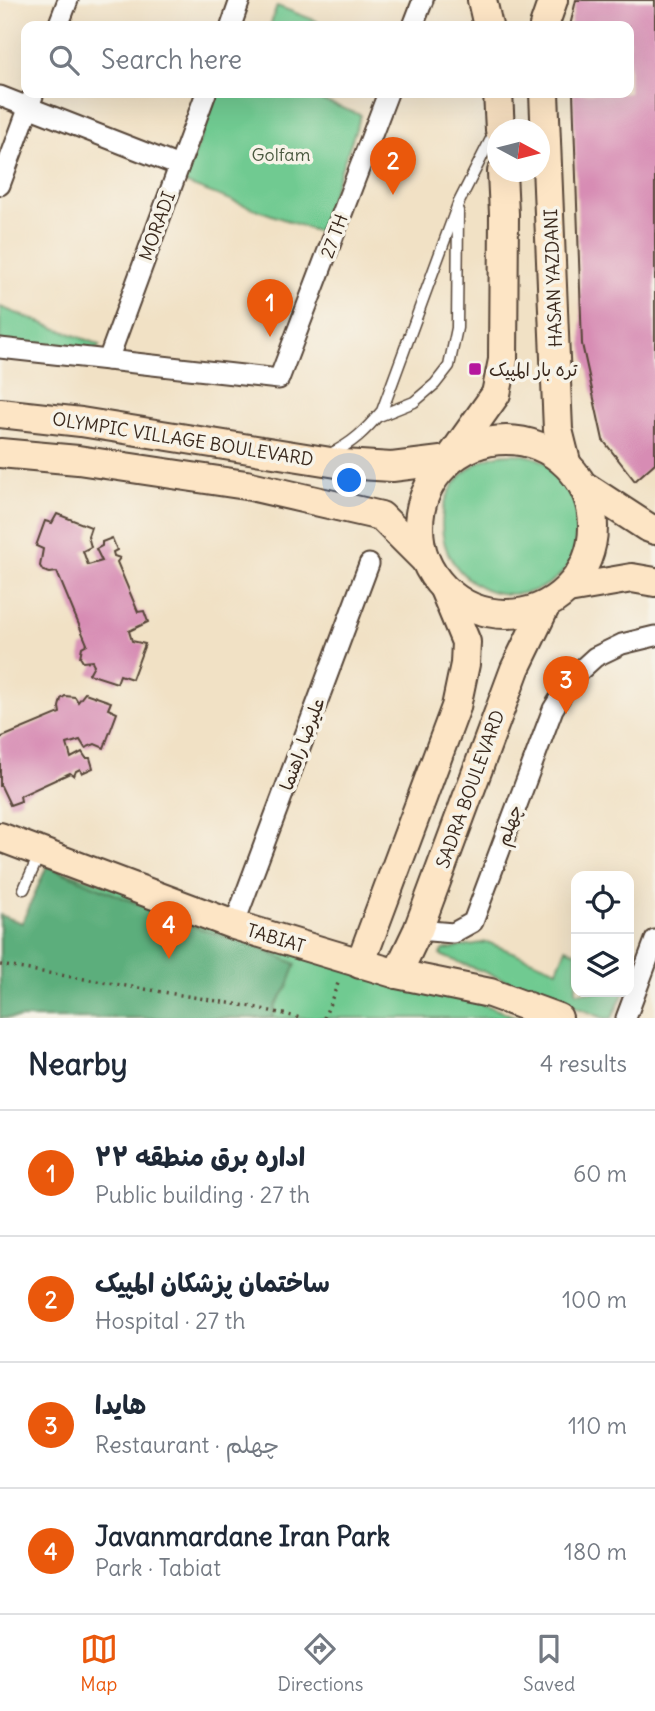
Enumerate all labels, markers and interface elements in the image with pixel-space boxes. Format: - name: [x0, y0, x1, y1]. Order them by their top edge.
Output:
- search box: [21, 21, 634, 98]
- icon: search: [45, 41, 83, 79]
- text: Search here: [101, 43, 242, 76]
- north arrow: [487, 119, 550, 182]
- pin: 2: [370, 137, 416, 195]
- park label: Golfam: [252, 143, 311, 166]
- street label: MORADI: [134, 188, 180, 264]
- street label: HASAN YAZDANI: [539, 208, 567, 348]
- street label: 27 TH: [315, 211, 353, 261]
- pin: 1: [247, 279, 293, 337]
- place label: تره بار المپیک: [489, 358, 578, 382]
- marker: تره بار المپیک: [467, 361, 483, 377]
- street label: OLYMPIC VILLAGE BOULEVARD: [51, 407, 315, 471]
- your location: [332, 463, 366, 497]
- pin: 3: [543, 656, 589, 714]
- street label: علیرضا راهنما: [275, 694, 329, 794]
- street label: SADRA BOULEVARD: [431, 707, 509, 871]
- street label: چهلم: [491, 801, 530, 850]
- map controls: [571, 871, 634, 997]
- button: locate: [571, 871, 634, 934]
- pin: 4: [146, 901, 192, 959]
- street label: TABIAT: [244, 918, 308, 958]
- button: layers: [571, 934, 634, 997]
- text: Nearby: [28, 1045, 128, 1083]
- text: 4 results: [540, 1049, 627, 1078]
- text: اداره برق منطقه ۲۲: [95, 1140, 305, 1173]
- text: 1: [46, 1159, 56, 1188]
- text: 60 m: [573, 1159, 627, 1188]
- text: Public building · 27 th: [95, 1180, 310, 1209]
- text: ساختمان پزشکان المپیک: [95, 1266, 330, 1299]
- text: 2: [45, 1285, 57, 1314]
- text: 100 m: [562, 1285, 627, 1314]
- text: Hospital · 27 th: [95, 1306, 246, 1335]
- text: هایدا: [95, 1388, 146, 1421]
- text: 3: [44, 1411, 58, 1440]
- text: 110 m: [568, 1411, 627, 1440]
- text: Restaurant · چهلم: [95, 1430, 279, 1459]
- text: Javanmardane Iran Park: [95, 1520, 390, 1553]
- text: 4: [44, 1537, 58, 1566]
- text: 180 m: [564, 1537, 627, 1566]
- text: Park · Tabiat: [95, 1553, 221, 1582]
- tab: Map: [80, 1630, 118, 1696]
- tab: Directions: [278, 1630, 363, 1696]
- tab: Saved: [523, 1630, 575, 1696]

